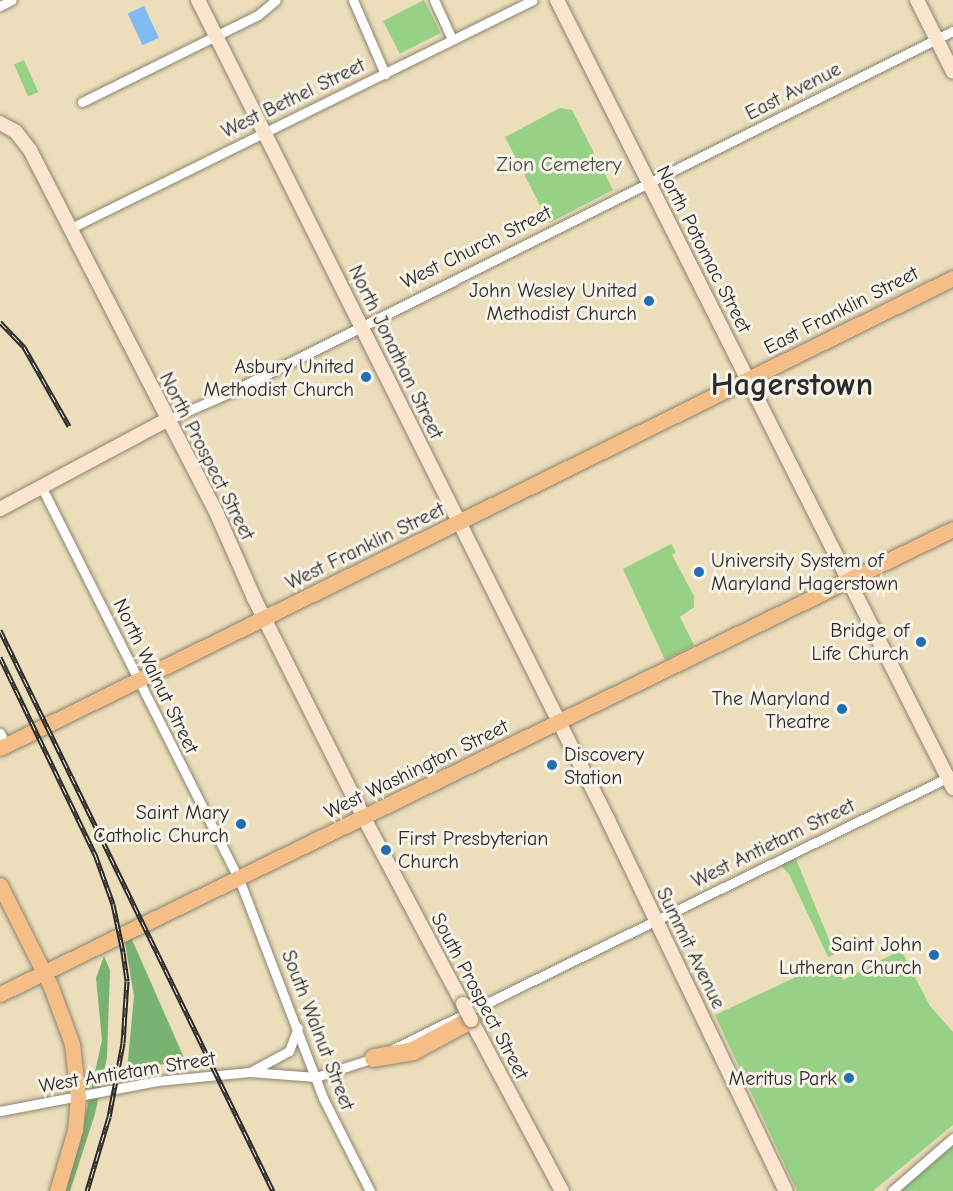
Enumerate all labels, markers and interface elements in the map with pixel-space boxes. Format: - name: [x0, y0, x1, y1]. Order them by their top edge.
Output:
- street label: West Bethel Street: [217, 53, 369, 143]
- street label: East Avenue: [741, 57, 845, 125]
- park label: Zion Cemetery: [496, 152, 622, 176]
- street label: North Potomac Street: [651, 161, 757, 337]
- street label: West Church Street: [397, 200, 555, 294]
- street label: North Jonathan Street: [343, 261, 449, 443]
- street label: East Franklin Street: [760, 261, 922, 359]
- place label: John Wesley United Methodist Church: [469, 278, 637, 325]
- marker: John Wesley United Methodist Church: [642, 294, 656, 308]
- place label: Asbury United Methodist Church: [203, 354, 354, 401]
- district label: Hagerstown: [711, 366, 873, 404]
- street label: North Prospect Street: [154, 368, 260, 544]
- marker: Asbury United Methodist Church: [359, 370, 373, 384]
- street label: West Franklin Street: [282, 497, 448, 595]
- place label: University System of Maryland Hagerstown: [711, 548, 898, 595]
- marker: University System of Maryland Hagerstown: [692, 565, 706, 579]
- street label: North Walnut Street: [108, 595, 204, 757]
- place label: Bridge of Life Church: [812, 618, 909, 665]
- marker: Bridge of Life Church: [914, 635, 928, 649]
- place label: The Maryland Theatre: [712, 686, 830, 733]
- marker: The Maryland Theatre: [835, 702, 849, 716]
- street label: West Washington Street: [320, 714, 512, 824]
- place label: Discovery Station: [564, 742, 644, 789]
- marker: Discovery Station: [545, 758, 559, 772]
- street label: West Antietam Street: [688, 793, 858, 893]
- place label: Saint Mary Catholic Church: [93, 801, 229, 848]
- marker: Saint Mary Catholic Church: [234, 817, 248, 831]
- place label: First Presbyterian Church: [398, 826, 548, 873]
- marker: First Presbyterian Church: [379, 843, 393, 857]
- street label: Summit Avenue: [651, 883, 731, 1013]
- street label: South Prospect Street: [426, 909, 534, 1083]
- place label: Saint John Lutheran Church: [779, 932, 922, 979]
- street label: South Walnut Street: [276, 947, 360, 1113]
- marker: Saint John Lutheran Church: [927, 948, 941, 962]
- street label: West Antietam Street: [37, 1046, 217, 1098]
- place label: Meritus Park: [729, 1066, 837, 1090]
- marker: Meritus Park: [842, 1071, 856, 1085]

